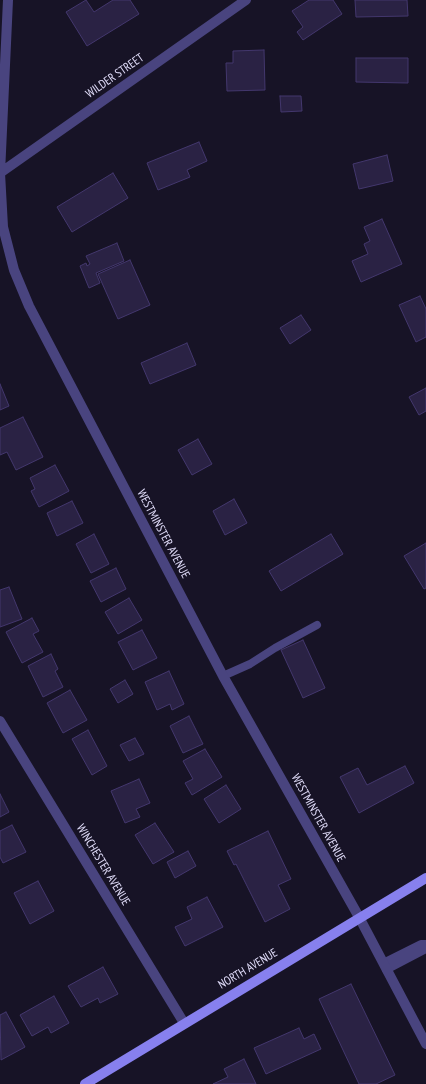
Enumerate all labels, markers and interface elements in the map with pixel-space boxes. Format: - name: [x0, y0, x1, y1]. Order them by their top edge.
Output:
- street label: WILDER STREET: [83, 51, 147, 101]
- street label: WESTMINSTER AVENUE: [134, 487, 192, 581]
- street label: WESTMINSTER AVENUE: [288, 772, 348, 864]
- street label: WINCHESTER AVENUE: [73, 822, 133, 908]
- street label: NORTH AVENUE: [216, 946, 280, 992]

